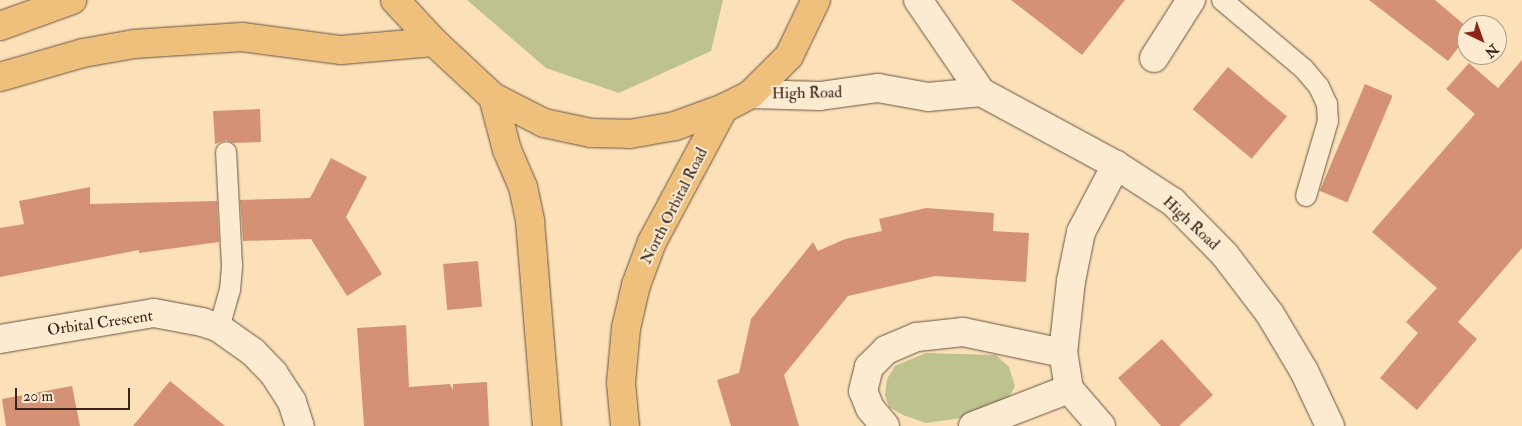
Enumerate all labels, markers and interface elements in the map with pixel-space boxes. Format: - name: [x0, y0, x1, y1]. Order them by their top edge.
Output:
- north arrow: [1457, 15, 1507, 65]
- text: N: [1481, 40, 1502, 61]
- street label: High Road: [772, 83, 842, 103]
- street label: North Orbital Road: [636, 145, 712, 267]
- street label: High Road: [1159, 192, 1223, 254]
- street label: Orbital Crescent: [46, 306, 154, 340]
- scale bar: [18, 378, 132, 410]
- text: 20 m: [23, 387, 53, 406]

